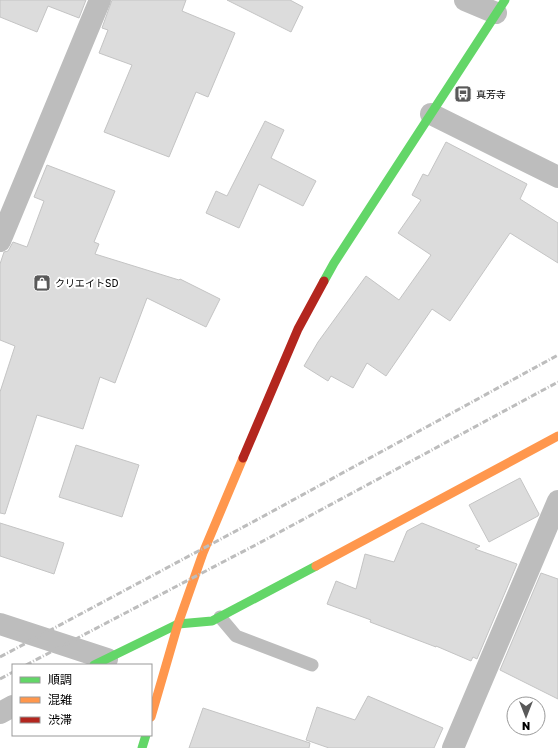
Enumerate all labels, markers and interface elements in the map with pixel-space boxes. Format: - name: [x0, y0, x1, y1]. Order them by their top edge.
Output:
- bus stop icon: 真芳寺: [453, 84, 473, 104]
- place label: 真芳寺: [476, 88, 506, 100]
- shop icon: クリエイトSD: [32, 273, 52, 293]
- place label: クリエイトSD: [55, 277, 118, 289]
- legend: [12, 664, 152, 736]
- text: 順調: [48, 672, 72, 687]
- text: 混雑: [48, 692, 72, 707]
- north arrow: [506, 696, 546, 736]
- text: 渋滞: [48, 712, 72, 727]
- text: N: [522, 720, 530, 733]

